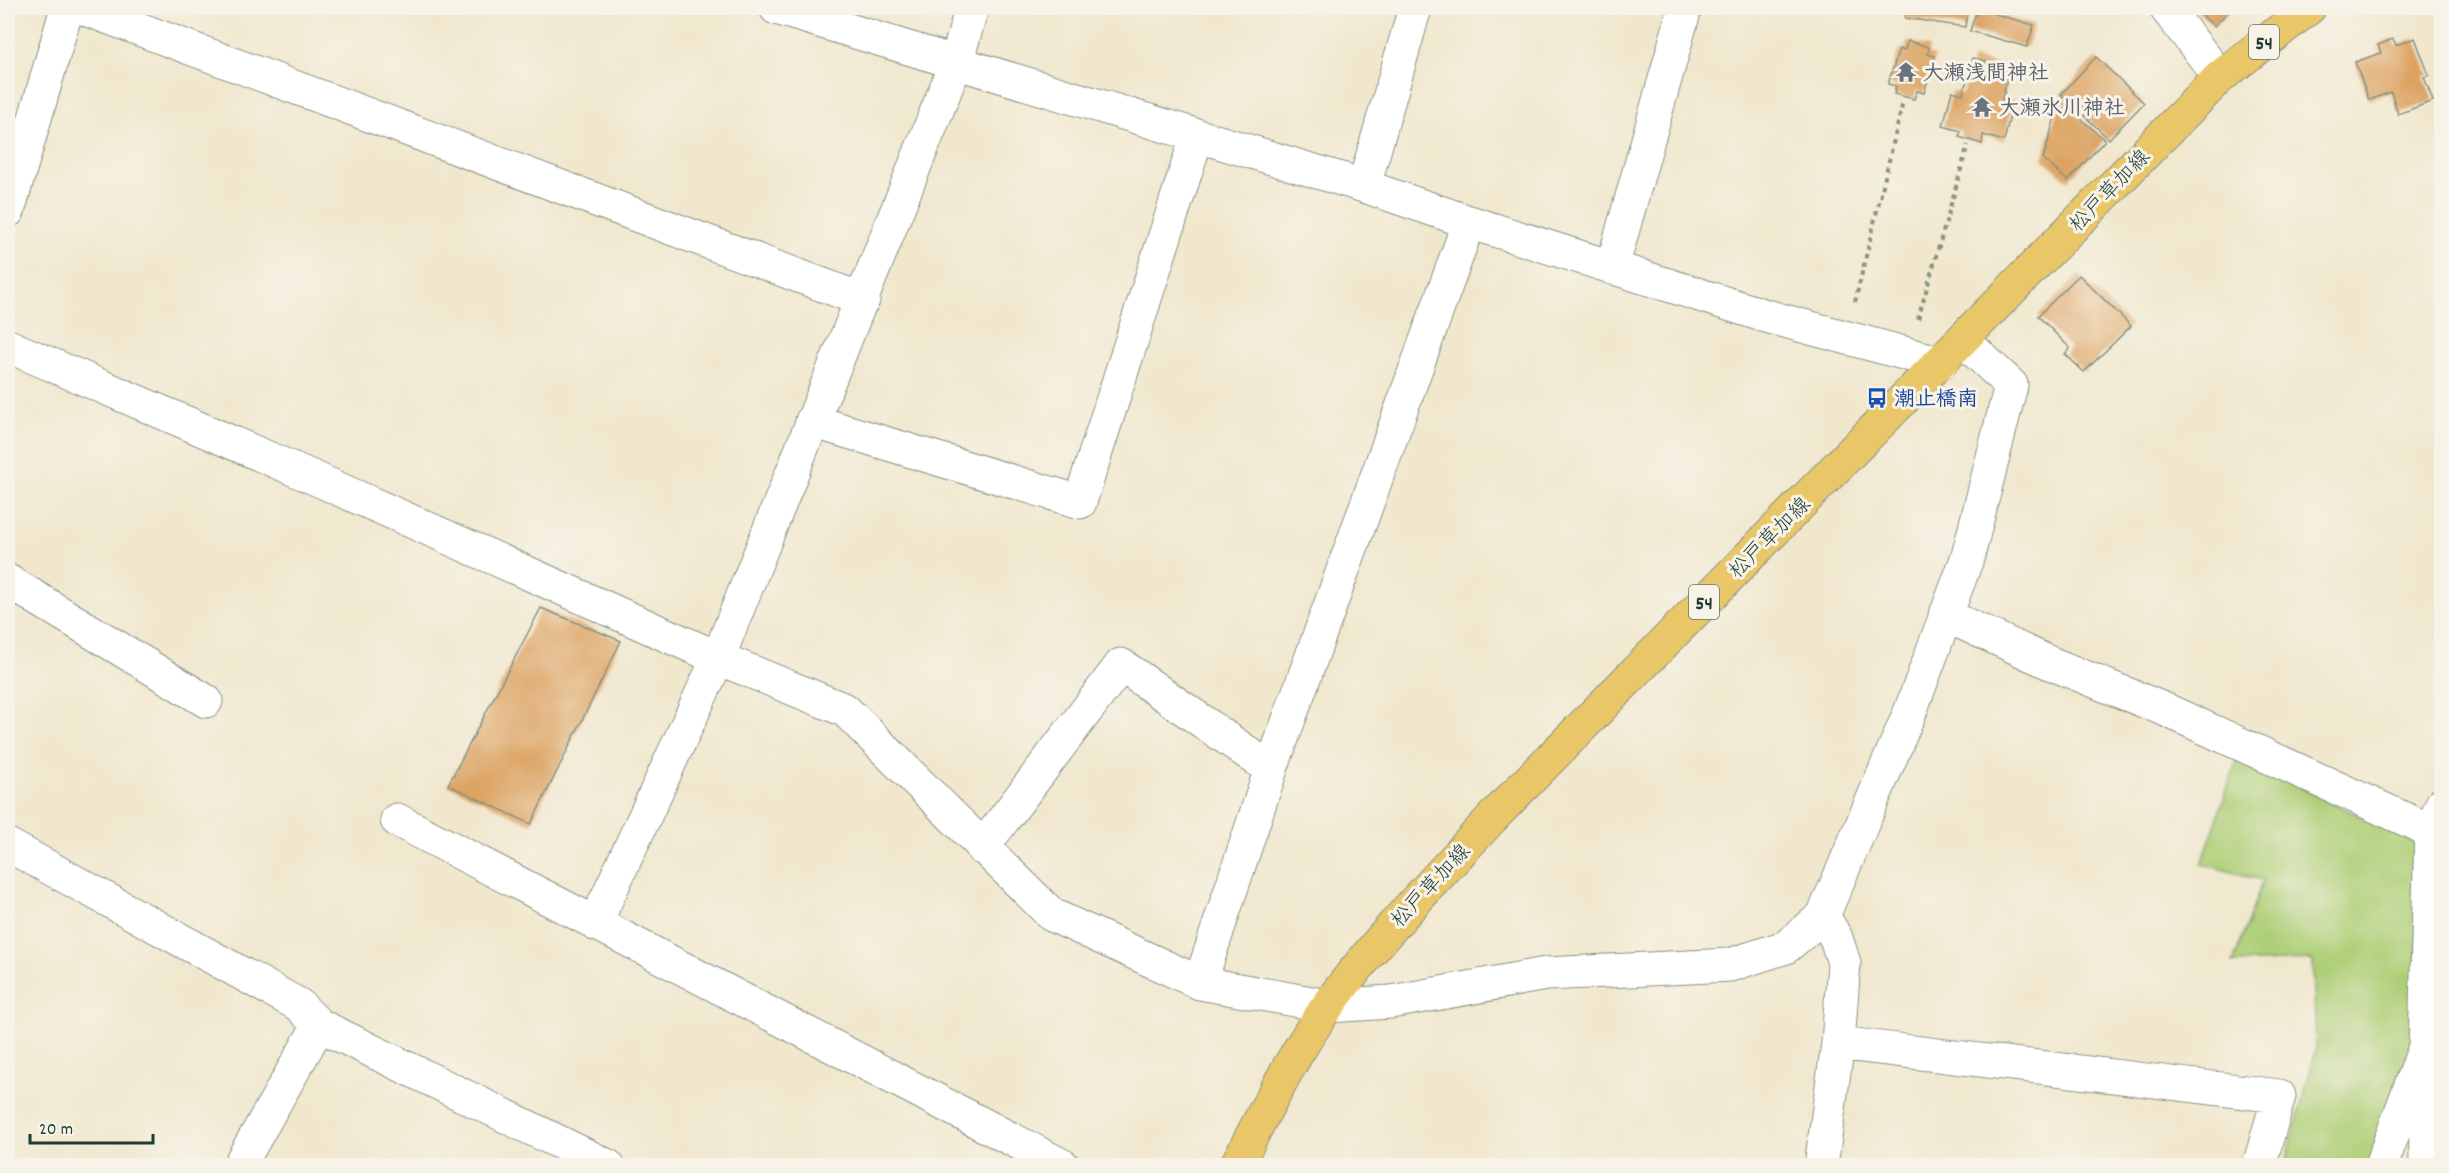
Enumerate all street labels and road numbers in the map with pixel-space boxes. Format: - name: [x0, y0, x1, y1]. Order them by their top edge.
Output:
- road number: 54: [2249, 25, 2279, 59]
- street label: 松戸草加線: [2064, 144, 2158, 240]
- street label: 松戸草加線: [1723, 491, 1819, 587]
- road number: 54: [1689, 585, 1719, 619]
- street label: 松戸草加線: [1385, 838, 1479, 936]

